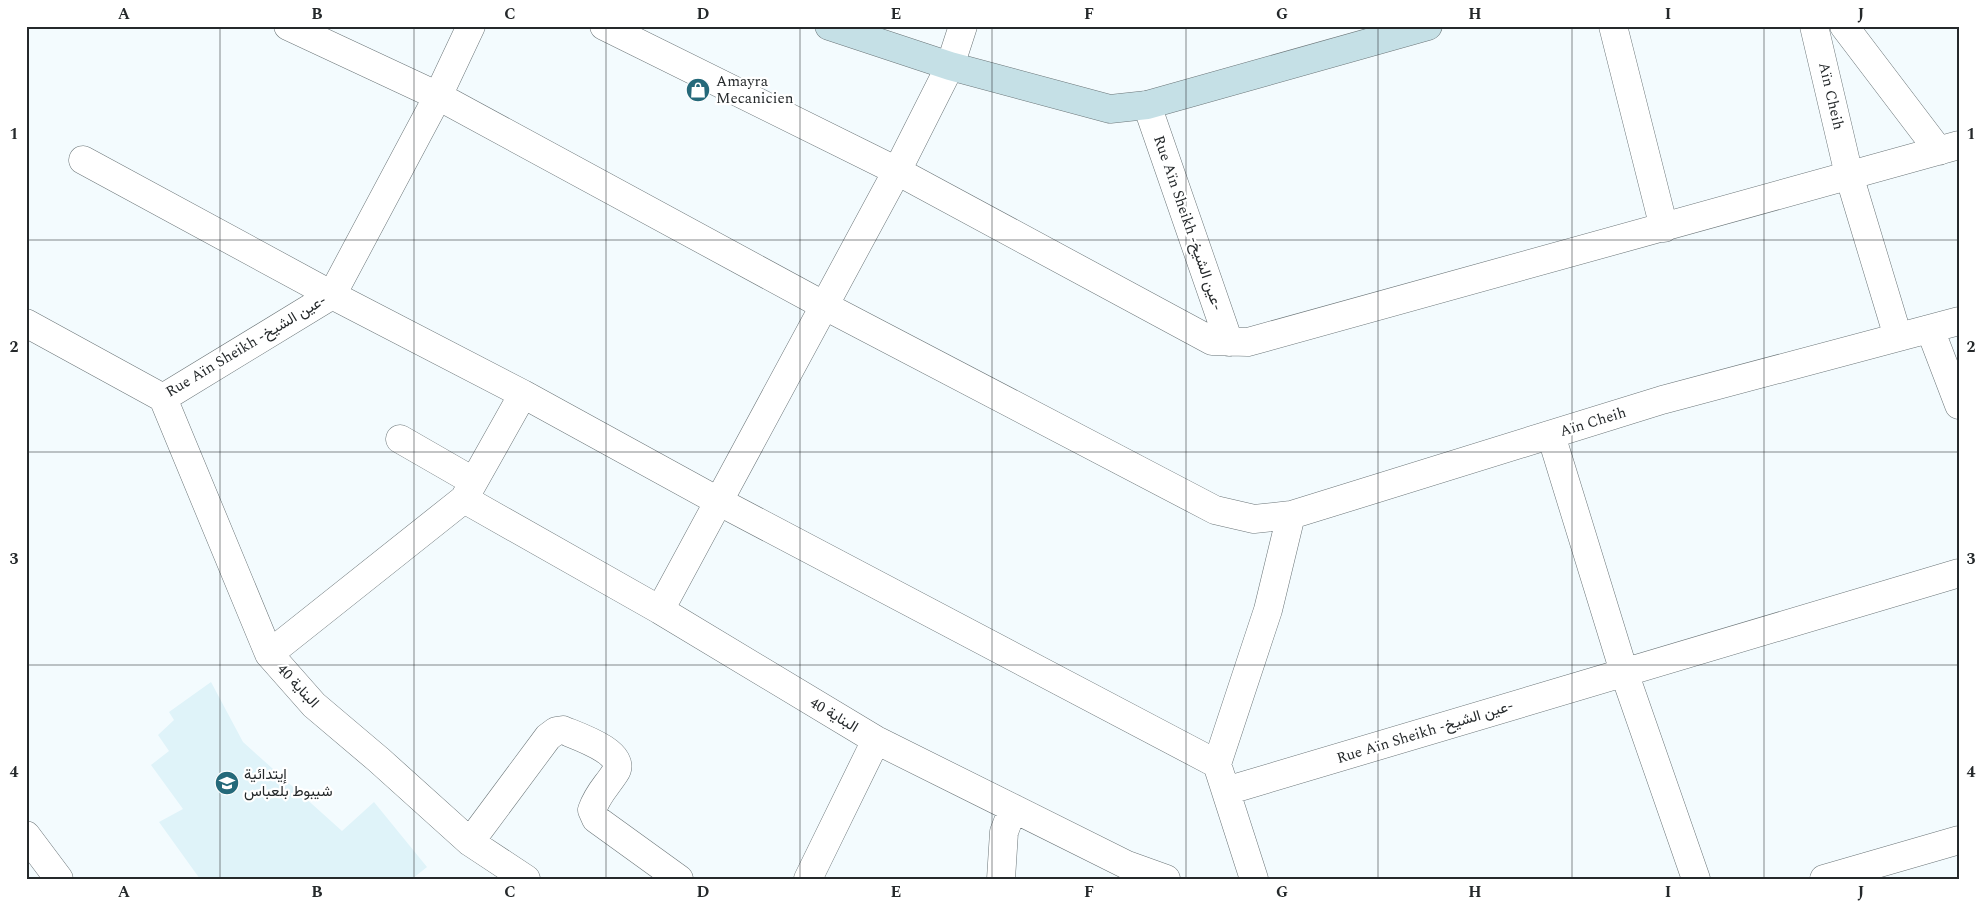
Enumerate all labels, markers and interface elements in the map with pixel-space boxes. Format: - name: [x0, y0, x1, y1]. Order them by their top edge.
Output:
- text: A: [118, 2, 131, 26]
- text: B: [311, 2, 323, 26]
- text: C: [504, 2, 516, 26]
- text: D: [697, 2, 710, 26]
- text: E: [891, 2, 901, 26]
- text: F: [1084, 2, 1094, 26]
- text: G: [1276, 2, 1288, 26]
- text: H: [1468, 2, 1482, 26]
- text: I: [1665, 2, 1671, 26]
- text: J: [1858, 2, 1865, 26]
- street label: Aïn Cheih: [1812, 60, 1850, 132]
- place label: Amayra Mecanicien: [716, 70, 794, 110]
- shop icon: Amayra Mecanicien: [685, 77, 711, 103]
- text: 1: [10, 122, 18, 146]
- text: 1: [1967, 122, 1975, 146]
- street label: Rue Aïn Sheikh -عين الشيخ-: [1147, 132, 1229, 314]
- street label: Rue Aïn Sheikh -عين الشيخ-: [161, 289, 331, 403]
- text: 2: [10, 335, 19, 359]
- text: 2: [1967, 335, 1976, 359]
- street label: Aïn Cheih: [1557, 401, 1629, 443]
- text: 3: [10, 547, 19, 571]
- text: 3: [1967, 547, 1976, 571]
- street label: البناية 40: [271, 659, 325, 713]
- street label: البناية 40: [805, 691, 863, 739]
- street label: Rue Aïn Sheikh -عين الشيخ-: [1334, 694, 1516, 770]
- text: 4: [10, 760, 19, 784]
- text: 4: [1967, 760, 1976, 784]
- place label: إيتدائية شيبوط بلعباس: [244, 763, 333, 803]
- school or university icon: إيتدائية شيبوط بلعباس: [214, 770, 240, 796]
- text: A: [118, 880, 131, 904]
- text: B: [311, 880, 323, 904]
- text: C: [504, 880, 516, 904]
- text: D: [697, 880, 710, 904]
- text: E: [891, 880, 901, 904]
- text: F: [1084, 880, 1094, 904]
- text: G: [1276, 880, 1288, 904]
- text: H: [1468, 880, 1482, 904]
- text: I: [1665, 880, 1671, 904]
- text: J: [1858, 880, 1865, 904]

